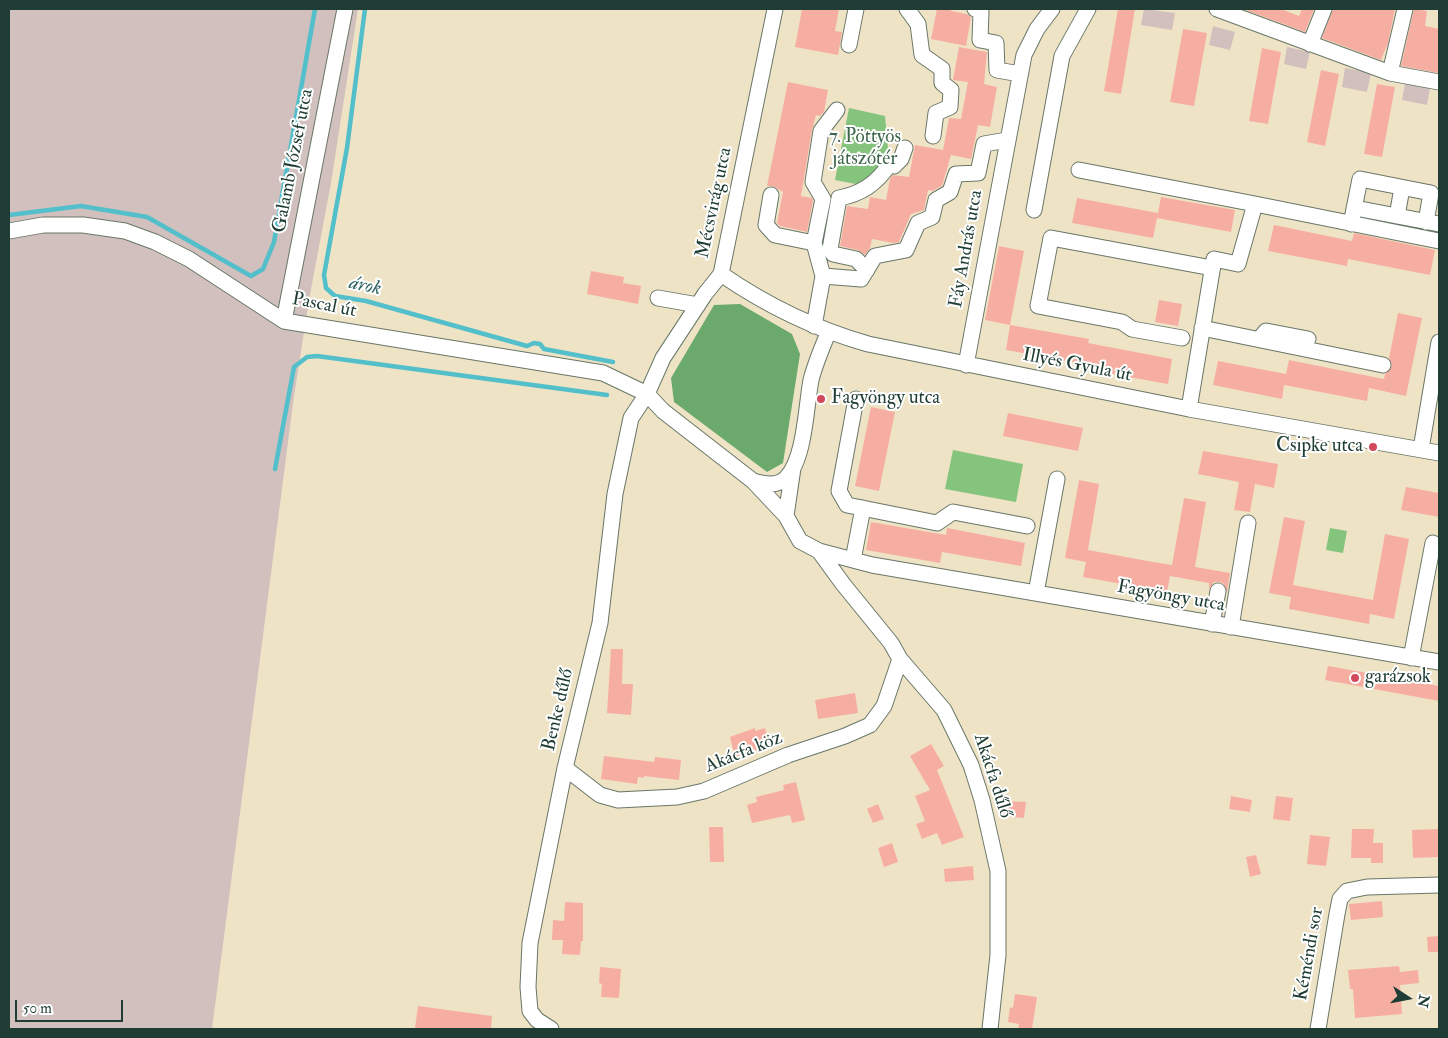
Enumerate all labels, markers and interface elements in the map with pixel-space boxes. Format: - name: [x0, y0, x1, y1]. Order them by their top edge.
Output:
- street label: Galamb József utca: [269, 87, 319, 235]
- park label: 7. Pöttyös játszótér: [829, 127, 901, 171]
- street label: Mécsvirág utca: [692, 145, 738, 261]
- street label: Fáy András utca: [945, 188, 989, 310]
- water label: árok: [347, 272, 383, 302]
- street label: Pascal út: [290, 289, 358, 323]
- street label: Illyés Gyula út: [1020, 344, 1134, 388]
- place label: Fagyöngy utca: [831, 388, 940, 410]
- marker: Fagyöngy utca: [815, 393, 827, 405]
- place label: Csipke utca: [1276, 436, 1363, 458]
- marker: Csipke utca: [1367, 441, 1379, 453]
- street label: Fagyöngy utca: [1115, 576, 1227, 618]
- street label: Benke dűlő: [538, 666, 580, 754]
- place label: garázsok: [1365, 667, 1431, 689]
- marker: garázsok: [1349, 672, 1361, 684]
- street label: Akácfa köz: [702, 727, 786, 779]
- street label: Akácfa dűlő: [968, 731, 1016, 821]
- street label: Kéméndi sor: [1291, 906, 1329, 1002]
- north arrow: [1383, 973, 1433, 1023]
- scale bar: [18, 990, 125, 1022]
- text: N: [1414, 993, 1433, 1009]
- text: 50 m: [23, 999, 52, 1018]

